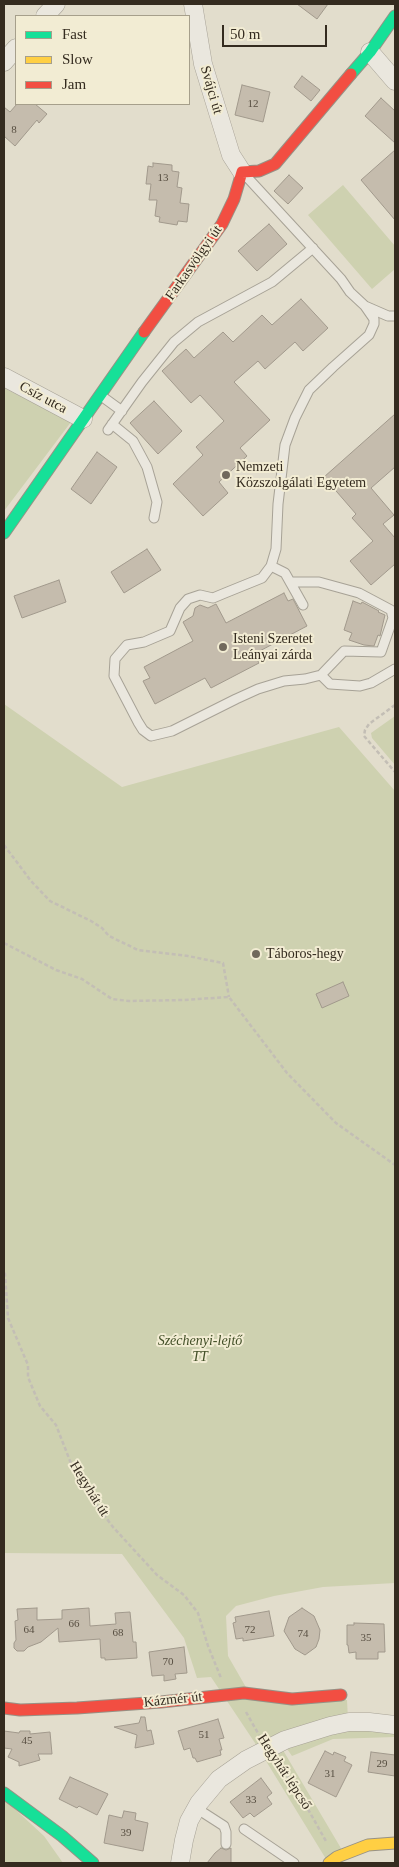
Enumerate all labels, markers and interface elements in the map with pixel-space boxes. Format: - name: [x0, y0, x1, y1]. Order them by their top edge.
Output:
- legend: [15, 15, 190, 105]
- scale bar: [224, 15, 329, 47]
- text: Fast: [62, 26, 87, 42]
- text: 50 m: [230, 26, 260, 42]
- text: Slow: [62, 51, 93, 67]
- street label: Svájci út: [196, 64, 226, 116]
- text: Jam: [62, 76, 86, 92]
- house number: 12: [248, 97, 258, 111]
- house number: 8: [11, 123, 17, 137]
- house number: 13: [158, 171, 168, 185]
- street label: Farkasvölgyi út: [162, 222, 226, 304]
- street label: Csíz utca: [16, 378, 70, 418]
- place label: Nemzeti Közszolgálati Egyetem: [236, 459, 366, 492]
- marker: Nemzeti Közszolgálati Egyetem: [220, 469, 232, 481]
- place label: Isteni Szeretet Leányai zárda: [233, 631, 313, 664]
- marker: Isteni Szeretet Leányai zárda: [217, 641, 229, 653]
- place label: Táboros-hegy: [266, 946, 344, 962]
- marker: Táboros-hegy: [250, 948, 262, 960]
- park label: Széchenyi-lejtő TT: [158, 1333, 242, 1365]
- street label: Hegyhát út: [65, 1458, 113, 1520]
- house number: 66: [68, 1617, 80, 1631]
- house number: 64: [23, 1623, 34, 1637]
- house number: 72: [244, 1623, 256, 1637]
- house number: 68: [112, 1626, 124, 1640]
- house number: 74: [298, 1627, 308, 1641]
- house number: 35: [361, 1631, 372, 1645]
- house number: 70: [162, 1655, 174, 1669]
- street label: Kázmér út: [143, 1689, 203, 1711]
- house number: 51: [198, 1728, 210, 1742]
- street label: Hegyhát lépcső: [253, 1731, 315, 1813]
- house number: 45: [22, 1734, 32, 1748]
- house number: 29: [377, 1757, 388, 1771]
- house number: 31: [324, 1767, 336, 1781]
- house number: 33: [246, 1793, 256, 1807]
- house number: 39: [120, 1826, 132, 1840]

